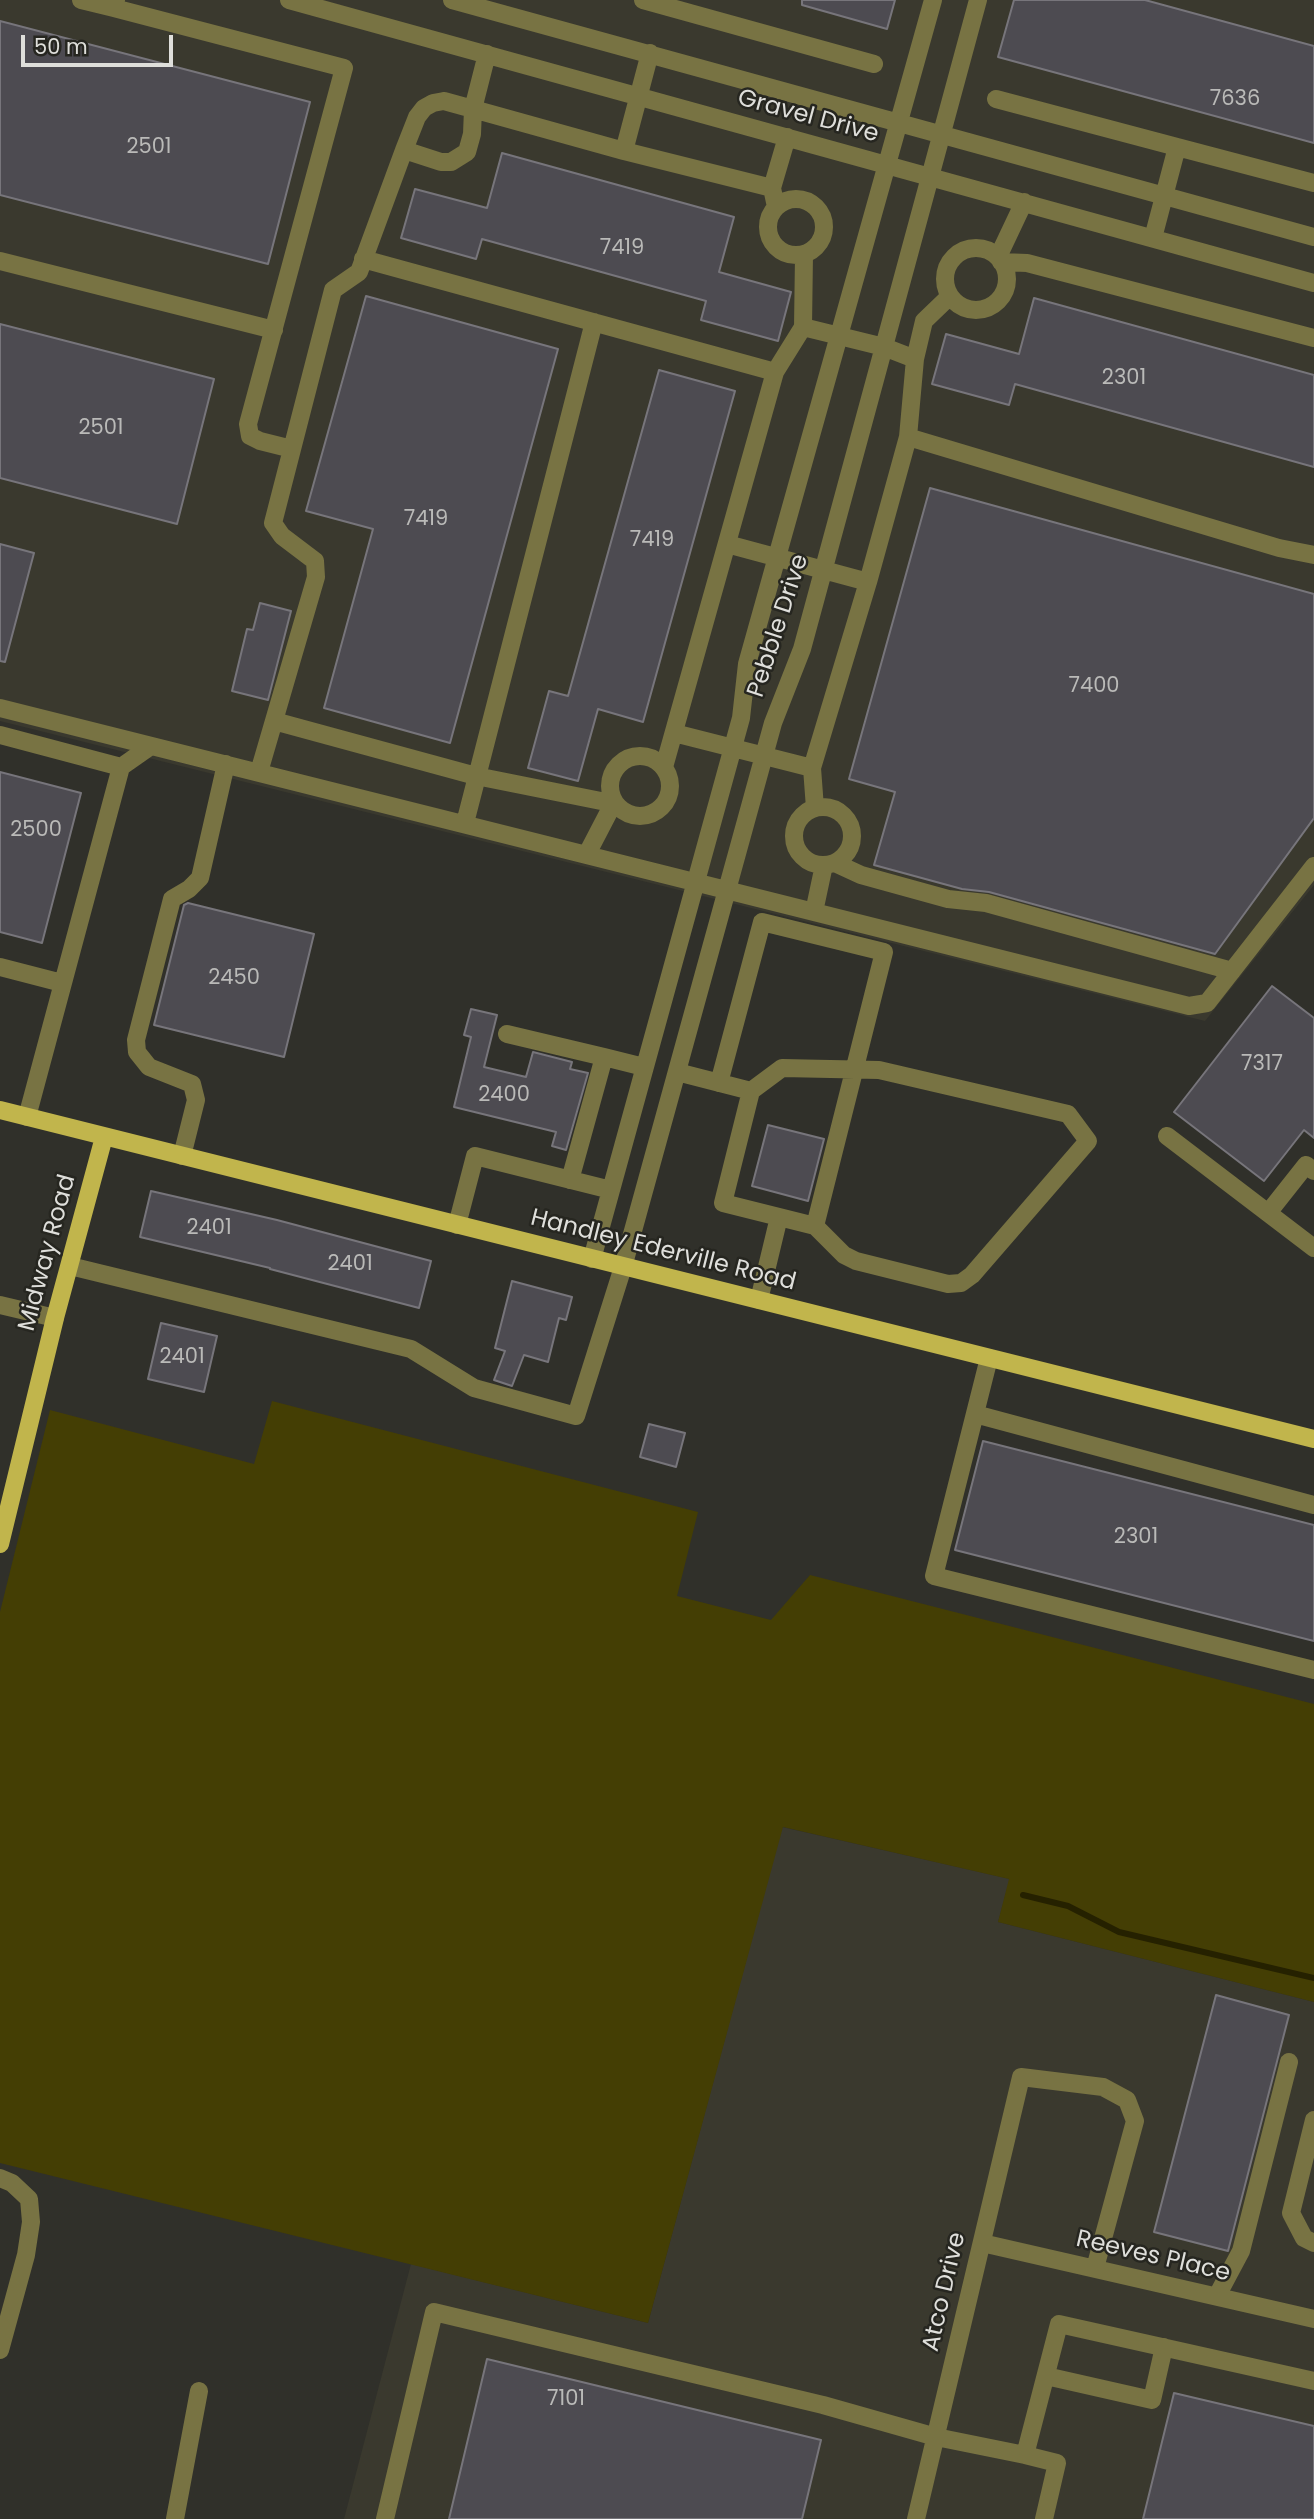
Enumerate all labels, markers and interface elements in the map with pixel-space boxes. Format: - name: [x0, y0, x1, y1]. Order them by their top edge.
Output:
- scale bar: [24, 21, 177, 65]
- text: 50 m: [34, 32, 88, 61]
- street label: Gravel Drive: [734, 84, 882, 150]
- house number: 7636: [1210, 87, 1260, 113]
- house number: 2501: [126, 135, 172, 161]
- house number: 7419: [600, 236, 644, 262]
- house number: 2301: [1102, 366, 1146, 392]
- house number: 2501: [78, 416, 124, 442]
- house number: 7419: [404, 507, 448, 533]
- house number: 7419: [630, 528, 674, 554]
- street label: Pebble Drive: [742, 551, 816, 701]
- house number: 7400: [1068, 674, 1120, 700]
- house number: 2500: [10, 818, 62, 844]
- house number: 2450: [208, 966, 260, 992]
- house number: 7317: [1241, 1052, 1283, 1078]
- house number: 2400: [478, 1083, 530, 1109]
- street label: Midway Road: [13, 1172, 83, 1334]
- street label: Handley Ederville Road: [527, 1204, 799, 1298]
- house number: 2401: [186, 1216, 232, 1242]
- house number: 2401: [327, 1252, 373, 1278]
- house number: 2401: [159, 1345, 205, 1371]
- house number: 2301: [1114, 1525, 1158, 1551]
- street label: Reeves Place: [1073, 2225, 1233, 2289]
- street label: Atco Drive: [917, 2230, 973, 2354]
- house number: 7101: [547, 2387, 585, 2413]

